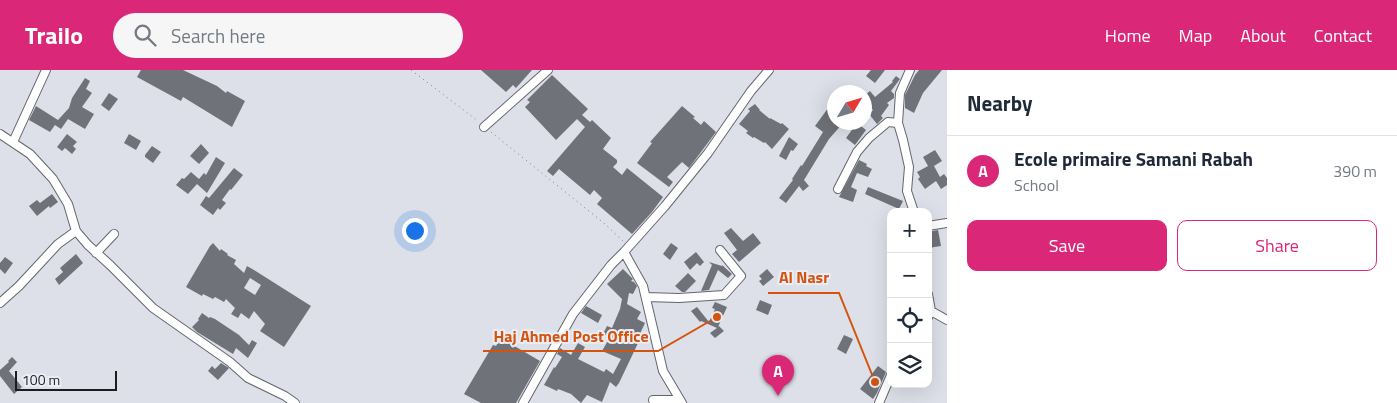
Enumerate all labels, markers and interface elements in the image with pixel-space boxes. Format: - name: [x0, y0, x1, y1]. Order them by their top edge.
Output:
- search box: [113, 13, 463, 58]
- text: Trailo: [25, 17, 83, 53]
- icon: search: [131, 21, 159, 49]
- text: Search here: [171, 21, 265, 50]
- text: Home: [1105, 22, 1151, 49]
- text: Map: [1179, 22, 1212, 49]
- text: About: [1240, 22, 1286, 49]
- text: Contact: [1314, 22, 1372, 49]
- north arrow: [827, 85, 872, 130]
- text: Nearby: [967, 87, 1032, 119]
- text: Ecole primaire Samani Rabah: [1014, 144, 1253, 173]
- text: A: [978, 159, 988, 183]
- text: 390 m: [1333, 159, 1377, 183]
- text: School: [1014, 173, 1059, 197]
- map controls: [887, 208, 932, 388]
- button: +: [887, 208, 932, 253]
- your location: [402, 218, 428, 244]
- button: Save: [967, 220, 1167, 271]
- button: Share: [1177, 220, 1377, 271]
- button: −: [887, 253, 932, 298]
- callout: Al Nasr: [768, 262, 839, 293]
- text: Al Nasr: [779, 265, 829, 289]
- button: locate: [887, 298, 932, 343]
- callout: Haj Ahmed Post Office: [483, 320, 658, 351]
- text: Haj Ahmed Post Office: [493, 324, 649, 348]
- button: layers: [887, 343, 932, 388]
- pin: A: [762, 355, 794, 396]
- scale bar: [15, 368, 118, 391]
- text: 100 m: [22, 369, 60, 390]

